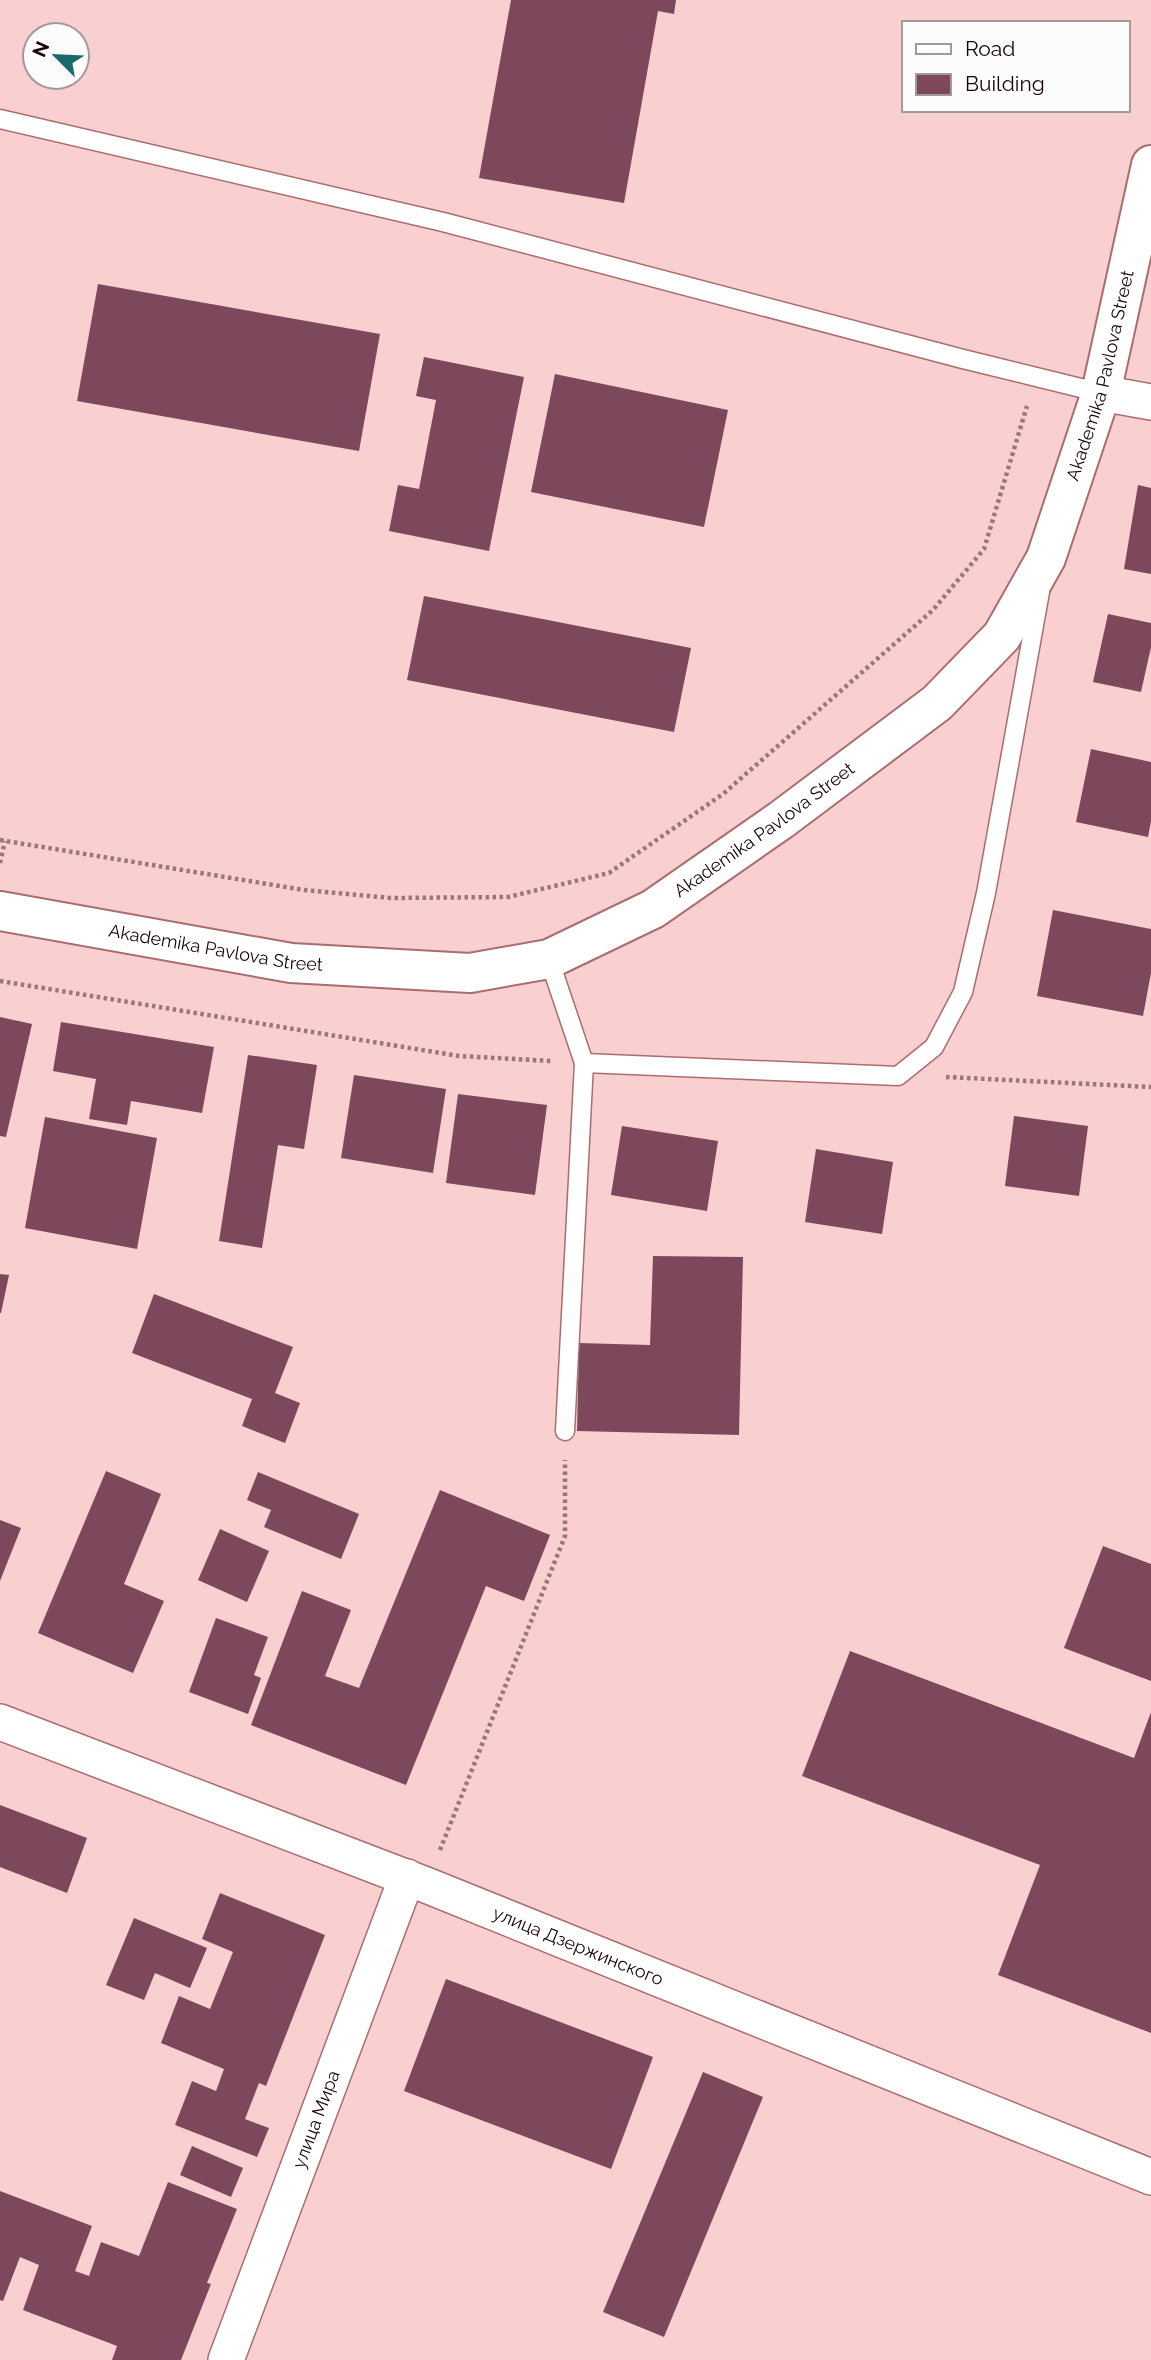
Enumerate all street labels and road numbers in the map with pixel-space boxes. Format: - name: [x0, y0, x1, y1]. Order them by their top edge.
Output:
- street label: Akademika Pavlova Street: [1062, 268, 1138, 483]
- street label: Akademika Pavlova Street: [670, 758, 858, 901]
- street label: Akademika Pavlova Street: [107, 920, 323, 975]
- street label: улица Дзержинского: [490, 1902, 667, 1990]
- street label: улица Мира: [288, 2067, 344, 2171]

